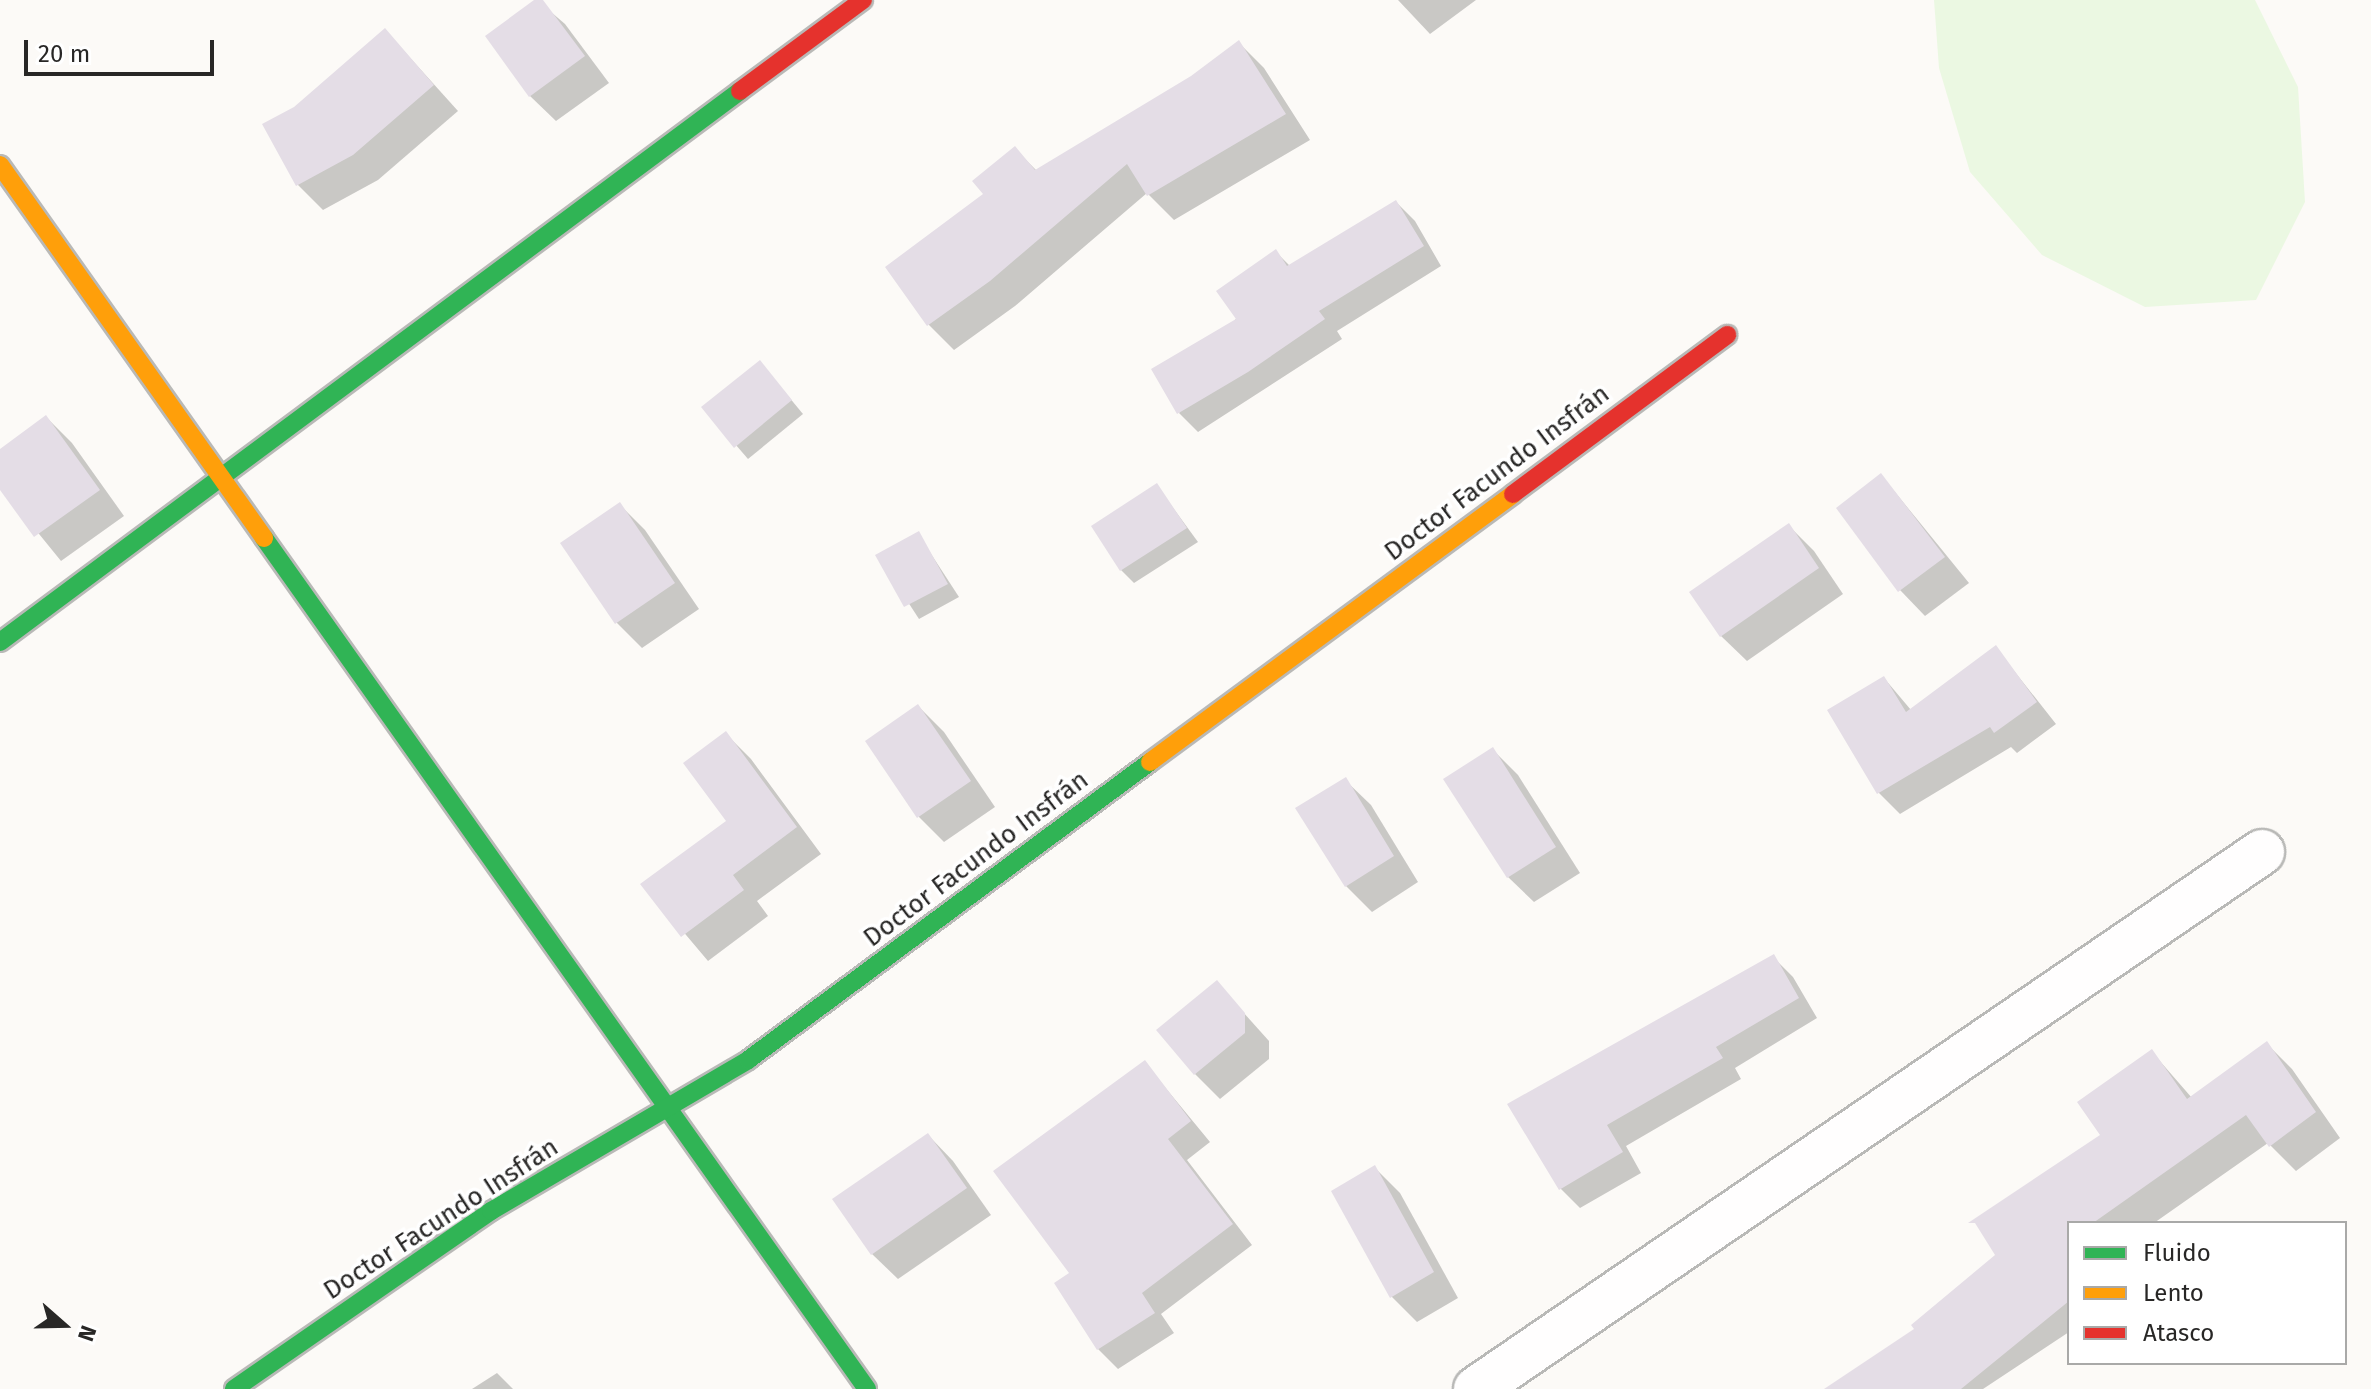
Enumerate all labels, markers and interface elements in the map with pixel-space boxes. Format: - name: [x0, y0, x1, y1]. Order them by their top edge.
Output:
- scale bar: [28, 24, 218, 74]
- text: 20 m: [38, 40, 90, 68]
- street label: Doctor Facundo Insfrán: [1379, 378, 1615, 568]
- street label: Doctor Facundo Insfrán: [858, 764, 1094, 954]
- street label: Doctor Facundo Insfrán: [318, 1132, 564, 1306]
- legend: [2067, 1221, 2347, 1365]
- text: Fluido: [2143, 1239, 2211, 1267]
- text: Lento: [2143, 1279, 2204, 1307]
- north arrow: [24, 1285, 104, 1365]
- text: Atasco: [2143, 1319, 2214, 1347]
- text: N: [72, 1322, 102, 1345]

